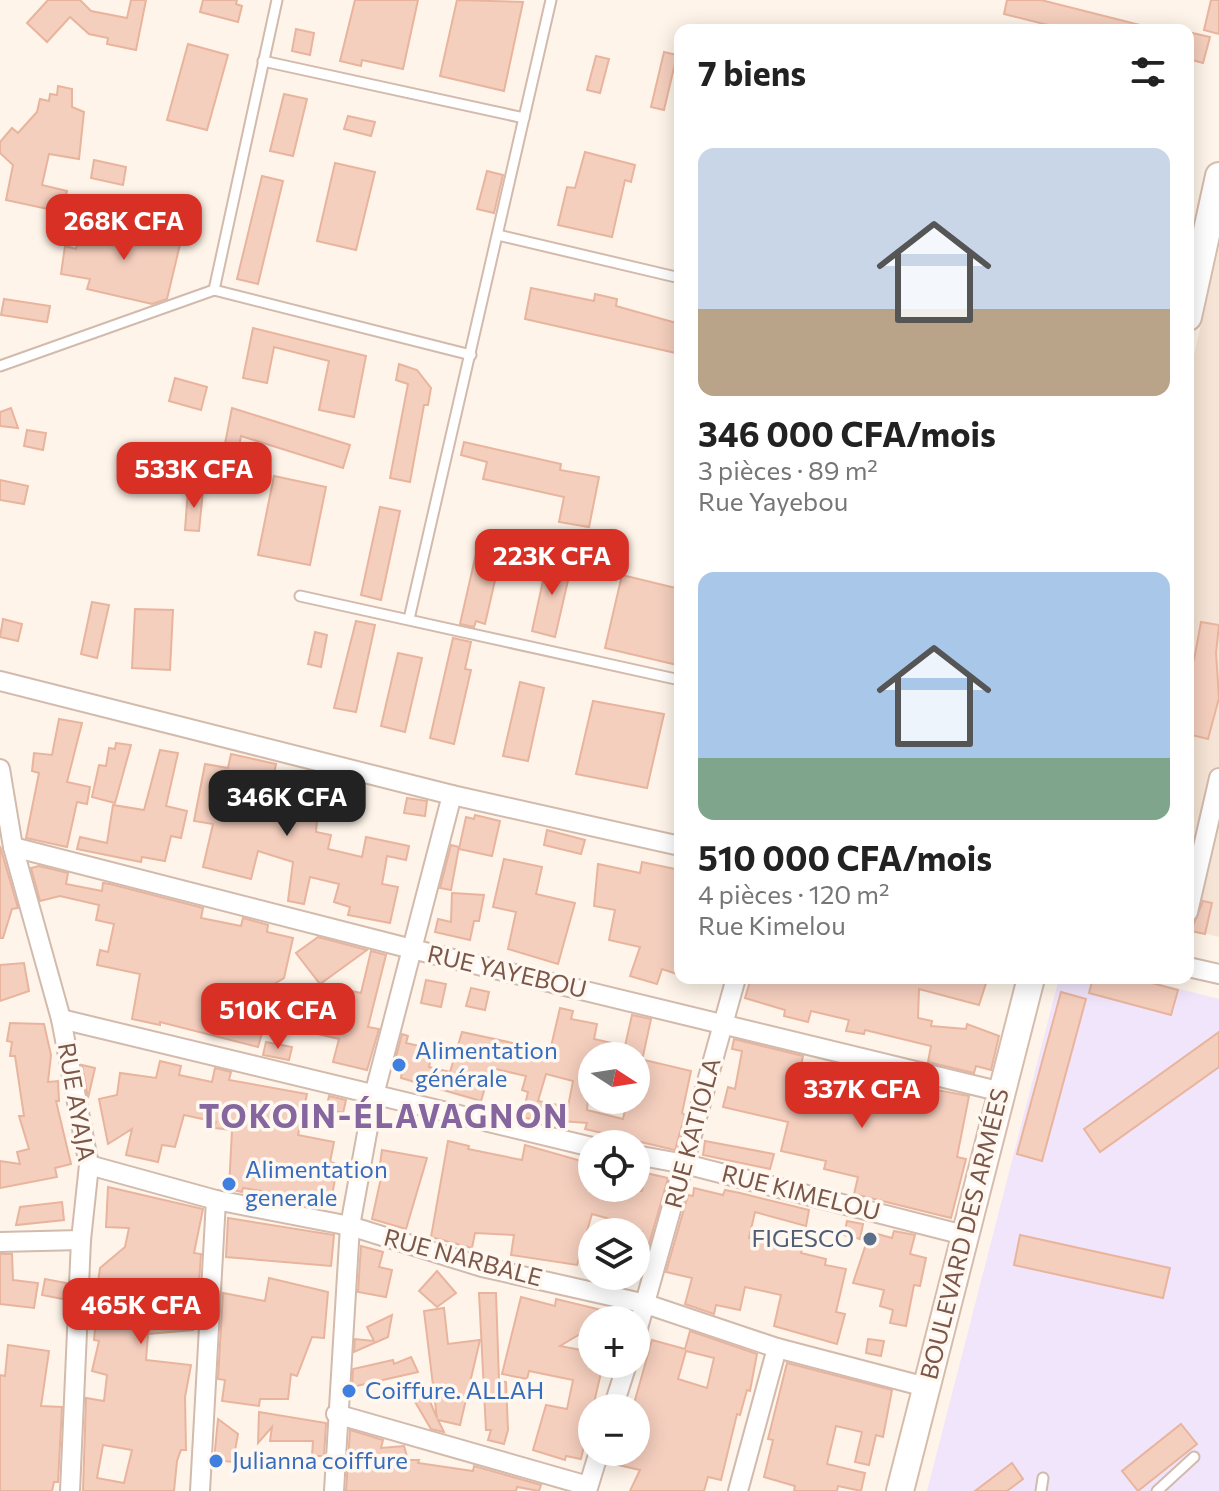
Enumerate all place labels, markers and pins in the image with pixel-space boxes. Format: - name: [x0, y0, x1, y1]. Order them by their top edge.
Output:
- pin: 268K CFA: [41, 194, 207, 262]
- pin: 533K CFA: [111, 442, 277, 510]
- pin: 223K CFA: [469, 529, 635, 597]
- pin: 346K CFA: [204, 770, 370, 838]
- pin: 510K CFA: [195, 983, 361, 1051]
- place label: Alimentation générale: [415, 1035, 558, 1092]
- marker: Alimentation générale: [390, 1056, 408, 1074]
- pin: 337K CFA: [779, 1062, 945, 1130]
- place label: Alimentation generale: [245, 1154, 388, 1211]
- marker: Alimentation generale: [220, 1175, 238, 1193]
- place label: FIGESCO: [752, 1223, 854, 1252]
- marker: FIGESCO: [861, 1230, 879, 1248]
- pin: 465K CFA: [58, 1278, 224, 1346]
- place label: Coiffure. ALLAH: [365, 1375, 544, 1404]
- marker: Coiffure. ALLAH: [340, 1382, 358, 1400]
- place label: Julianna coiffure: [232, 1445, 408, 1474]
- marker: Julianna coiffure: [207, 1452, 225, 1470]

